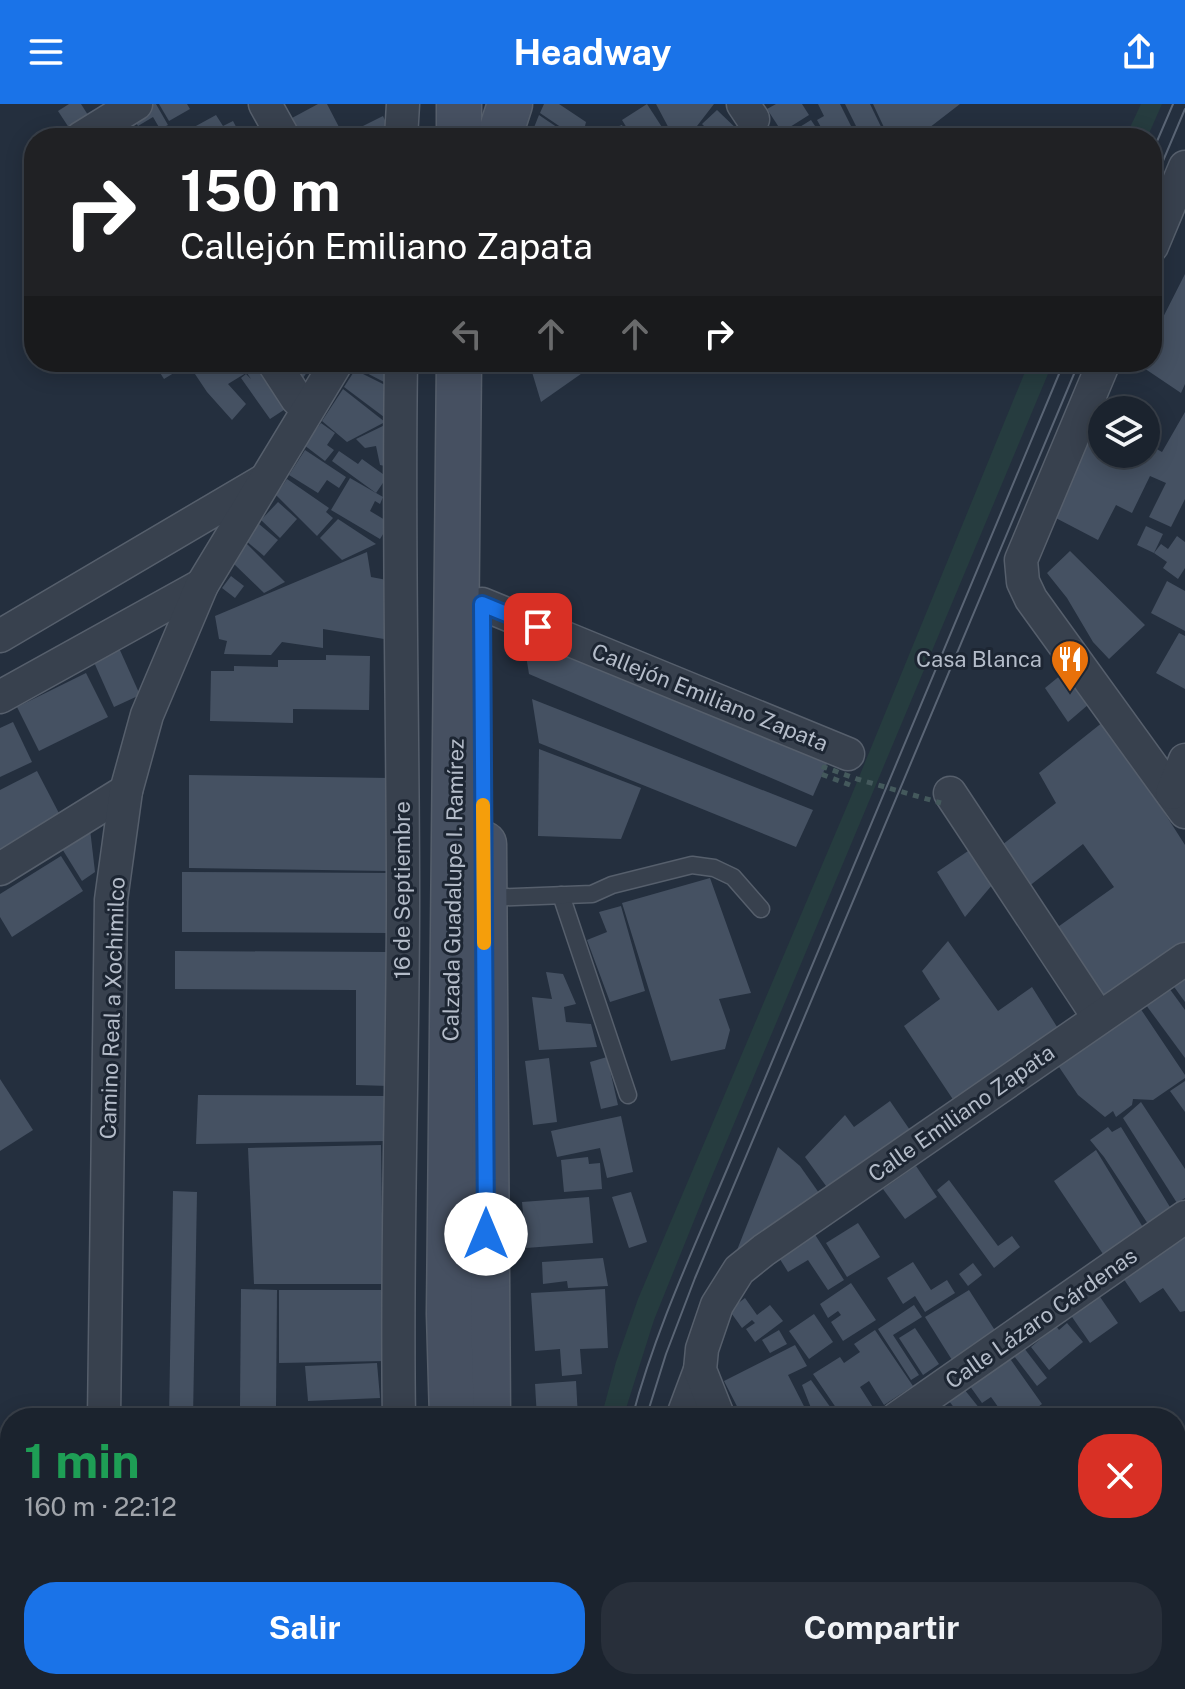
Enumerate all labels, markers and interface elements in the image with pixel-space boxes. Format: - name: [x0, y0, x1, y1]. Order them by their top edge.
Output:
- icon: menu: [24, 30, 68, 74]
- icon: share: [1117, 30, 1161, 74]
- text: Headway: [514, 31, 671, 73]
- text: 150 m: [180, 158, 341, 224]
- icon: right: [48, 160, 152, 264]
- text: Callejón Emiliano Zapata: [180, 225, 593, 267]
- icon: left: [445, 312, 489, 356]
- icon: ahead: [529, 312, 573, 356]
- icon: ahead: [613, 312, 657, 356]
- icon: right: [697, 312, 741, 356]
- map controls: [1088, 396, 1160, 468]
- button: layers: [1088, 396, 1160, 468]
- pin: [504, 593, 572, 661]
- icon: arrive: [516, 605, 560, 649]
- street label: Callejón Emiliano Zapata: [588, 638, 832, 756]
- restaurant icon: Casa Blanca: [1049, 638, 1091, 693]
- place label: Casa Blanca: [916, 646, 1042, 672]
- street label: Calzada Guadalupe I. Ramírez: [437, 738, 469, 1042]
- street label: 16 de Septiembre: [389, 801, 415, 979]
- street label: Camino Real a Xochimilco: [94, 876, 130, 1140]
- street label: Calle Emiliano Zapata: [863, 1039, 1059, 1187]
- position arrow: [444, 1192, 528, 1276]
- street label: Calle Lázaro Cárdenas: [940, 1242, 1142, 1394]
- text: 1 min: [24, 1432, 140, 1489]
- button: close: [1078, 1434, 1162, 1518]
- text: 160 m · 22:12: [24, 1491, 177, 1522]
- button: Salir: [24, 1582, 585, 1674]
- button: Compartir: [601, 1582, 1162, 1674]

